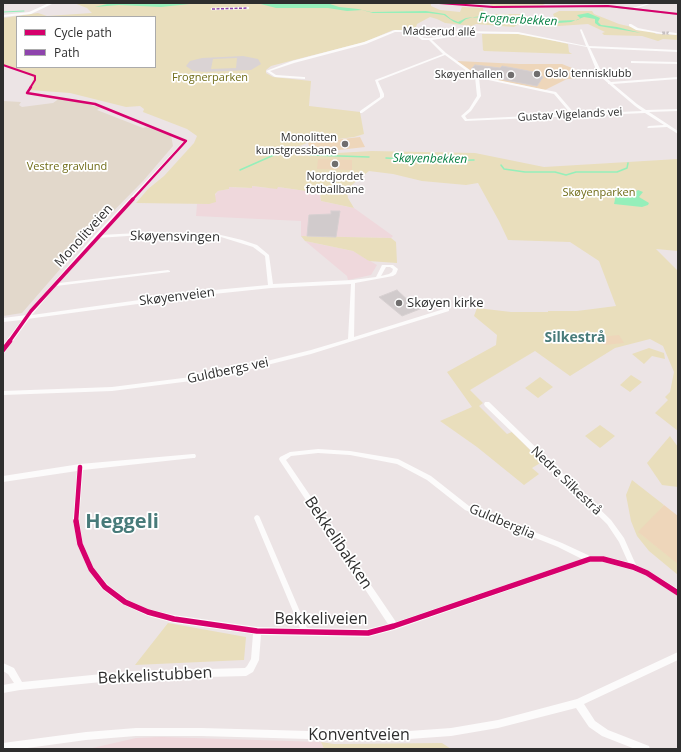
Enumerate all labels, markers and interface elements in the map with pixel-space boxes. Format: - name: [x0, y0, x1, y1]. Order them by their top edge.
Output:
- water label: Frognerbekken: [478, 11, 558, 29]
- legend: [16, 16, 156, 68]
- text: Cycle path: [54, 24, 112, 41]
- street label: Madserud allé: [402, 25, 476, 39]
- text: Path: [54, 44, 80, 61]
- place label: Oslo tennisklubb: [545, 67, 631, 81]
- place label: Skøyenhallen: [435, 68, 503, 82]
- marker: Oslo tennisklubb: [532, 69, 542, 79]
- marker: Skøyenhallen: [506, 70, 516, 80]
- park label: Frognerparken: [172, 71, 248, 85]
- street label: Gustav Vigelands vei: [517, 106, 623, 124]
- place label: Monolitten kunstgressbane: [256, 131, 337, 157]
- marker: Monolitten kunstgressbane: [340, 139, 350, 149]
- water label: Skøyenbekken: [393, 151, 467, 167]
- marker: Nordjordet fotballbane: [330, 159, 340, 169]
- park label: Vestre gravlund: [27, 160, 107, 174]
- place label: Nordjordet fotballbane: [306, 170, 364, 196]
- park label: Skøyenparken: [563, 186, 635, 200]
- street label: Monolitveien: [52, 201, 116, 271]
- street label: Skøyensvingen: [130, 228, 220, 246]
- street label: Skøyenveien: [138, 285, 216, 309]
- place label: Skøyen kirke: [407, 295, 483, 311]
- marker: Skøyen kirke: [394, 298, 404, 308]
- district label: Silkestrå: [544, 330, 606, 346]
- street label: Guldbergs vei: [186, 355, 270, 387]
- street label: Nedre Silkestrå: [527, 443, 605, 519]
- street label: Bekkelibakken: [300, 493, 376, 593]
- street label: Guldberglia: [467, 501, 537, 543]
- district label: Heggeli: [85, 510, 159, 534]
- street label: Bekkeliveien: [274, 609, 368, 629]
- street label: Bekkelistubben: [97, 663, 213, 689]
- street label: Konventveien: [308, 725, 410, 745]

